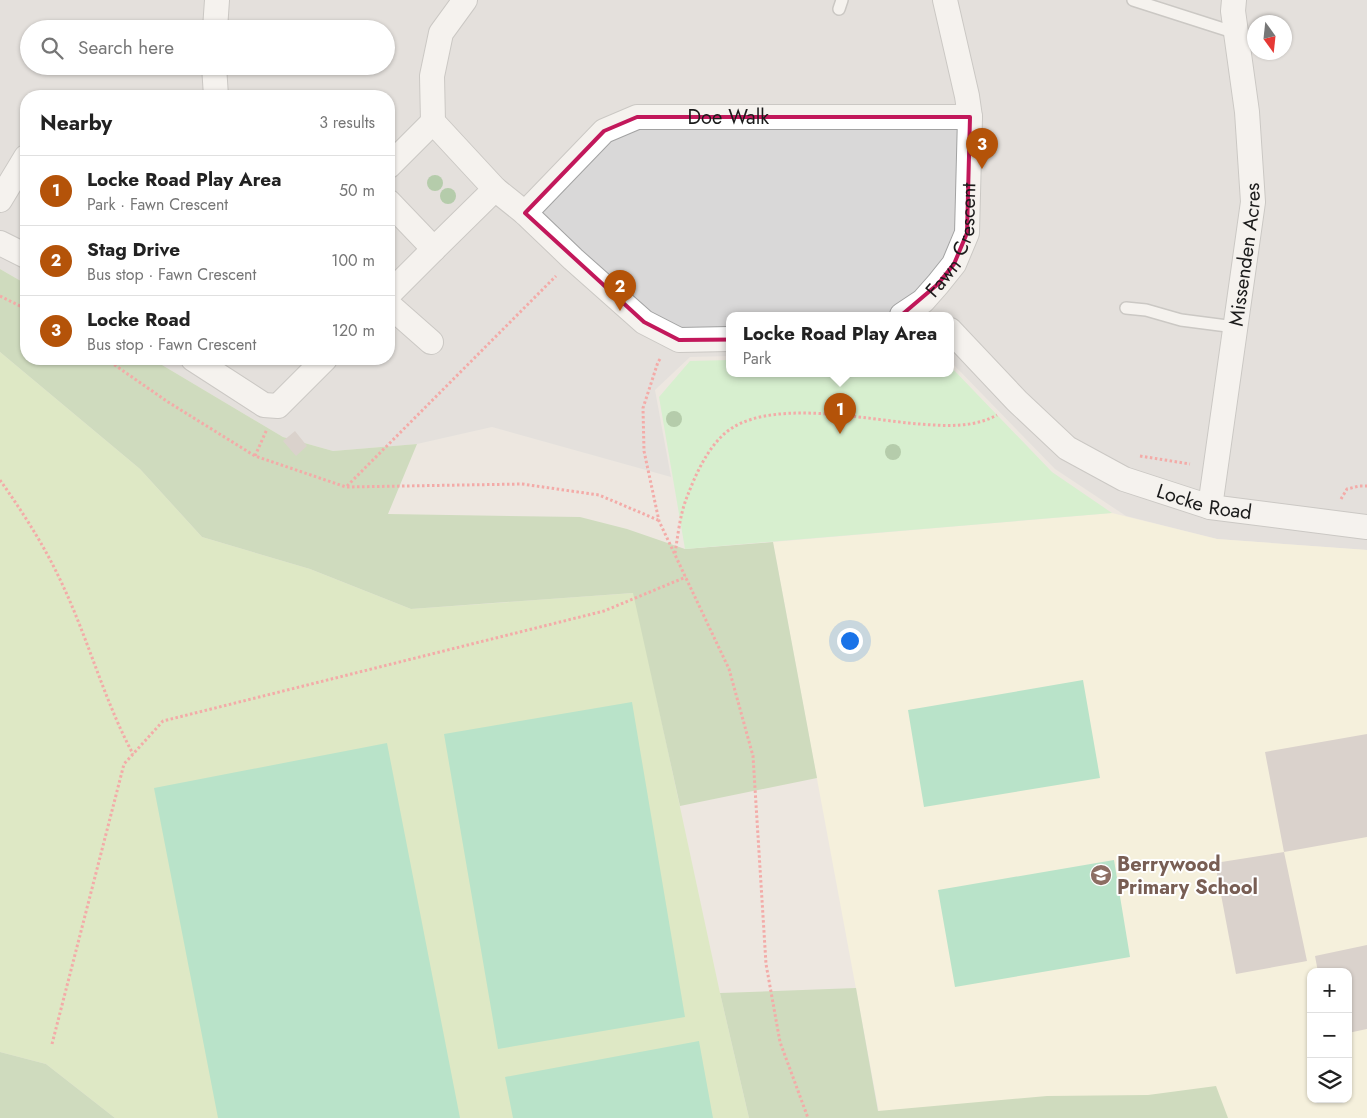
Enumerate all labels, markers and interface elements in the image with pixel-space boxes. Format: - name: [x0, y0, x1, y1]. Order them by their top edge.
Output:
- north arrow: [1247, 15, 1292, 60]
- search box: [20, 20, 395, 75]
- icon: search: [38, 34, 66, 62]
- text: Search here: [78, 34, 174, 61]
- street label: Doe Walk: [687, 103, 769, 132]
- text: Nearby: [40, 108, 112, 138]
- text: 3 results: [319, 111, 375, 134]
- pin: 3: [966, 128, 998, 169]
- text: Locke Road Play Area: [87, 166, 281, 193]
- text: 1: [52, 179, 60, 202]
- text: 50 m: [339, 179, 375, 202]
- street label: Fawn Crescent: [918, 182, 983, 304]
- street label: Missenden Acres: [1221, 182, 1268, 328]
- text: Park · Fawn Crescent: [87, 193, 228, 216]
- text: Stag Drive: [87, 236, 180, 263]
- text: 2: [51, 249, 61, 272]
- text: 100 m: [331, 249, 375, 272]
- text: Bus stop · Fawn Crescent: [87, 263, 256, 286]
- pin: 2: [604, 270, 636, 311]
- text: Locke Road: [87, 306, 190, 333]
- popup: [726, 312, 954, 377]
- text: 3: [51, 319, 61, 342]
- text: 120 m: [332, 319, 375, 342]
- text: Locke Road Play Area: [743, 320, 937, 347]
- text: Bus stop · Fawn Crescent: [87, 333, 256, 356]
- text: Park: [743, 347, 771, 370]
- pin: 1: [824, 393, 856, 434]
- street label: Locke Road: [1153, 476, 1254, 527]
- your location: [837, 628, 863, 654]
- place label: Berrywood Primary School: [1117, 850, 1258, 902]
- school or university icon: Berrywood Primary School: [1089, 863, 1113, 887]
- map controls: [1307, 968, 1352, 1103]
- button: +: [1307, 968, 1352, 1013]
- button: −: [1307, 1013, 1352, 1058]
- button: layers: [1307, 1058, 1352, 1103]

